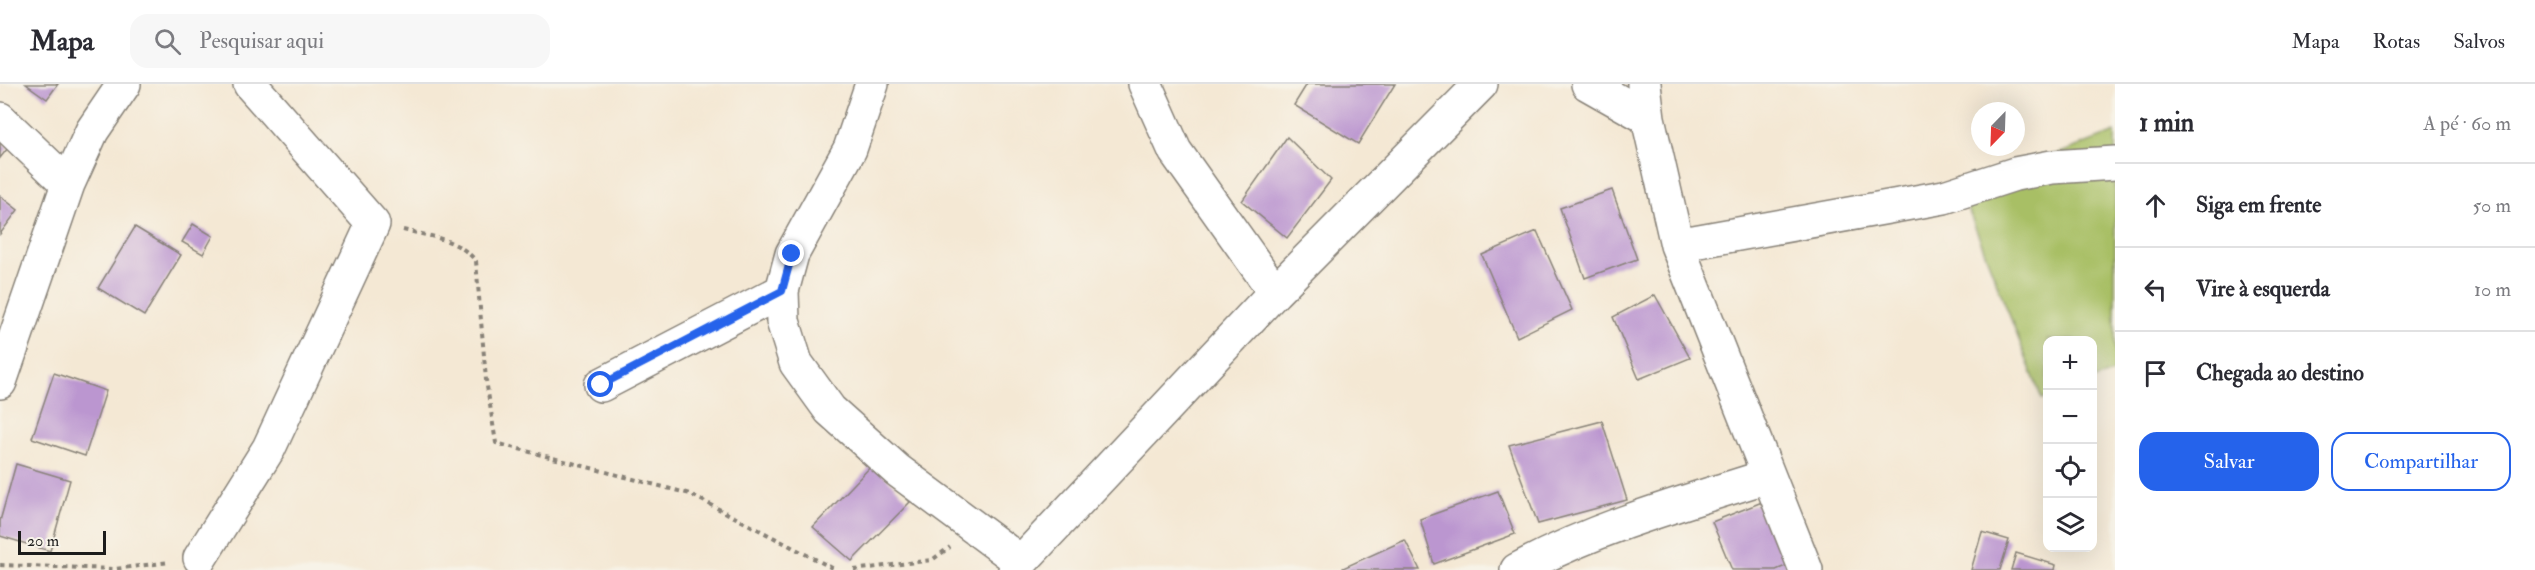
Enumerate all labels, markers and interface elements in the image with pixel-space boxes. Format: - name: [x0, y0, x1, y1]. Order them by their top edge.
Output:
- search box: [130, 14, 550, 68]
- text: Mapa: [30, 24, 94, 59]
- icon: search: [151, 25, 184, 58]
- text: Pesquisar aqui: [199, 27, 324, 55]
- text: Mapa: [2292, 28, 2340, 55]
- text: Rotas: [2373, 28, 2420, 55]
- text: Salvos: [2453, 28, 2505, 55]
- north arrow: [1971, 102, 2025, 156]
- text: 1 min: [2139, 107, 2194, 139]
- text: A pé · 60 m: [2423, 111, 2511, 136]
- icon: ahead: [2139, 189, 2172, 222]
- text: Siga em frente: [2196, 191, 2321, 219]
- text: 50 m: [2472, 193, 2511, 218]
- route end: [778, 240, 804, 266]
- icon: left: [2139, 273, 2172, 306]
- text: Vire à esquerda: [2196, 275, 2330, 303]
- text: 10 m: [2474, 277, 2511, 302]
- map controls: [2043, 336, 2097, 552]
- button: +: [2043, 336, 2097, 390]
- icon: arrive: [2139, 357, 2172, 390]
- text: Chegada ao destino: [2196, 359, 2364, 387]
- route start: [587, 371, 613, 397]
- button: −: [2043, 390, 2097, 444]
- button: Salvar: [2139, 432, 2319, 491]
- button: Compartilhar: [2331, 432, 2511, 491]
- button: locate: [2043, 444, 2097, 498]
- button: layers: [2043, 498, 2097, 552]
- scale bar: [18, 528, 106, 556]
- text: 20 m: [27, 531, 59, 551]

